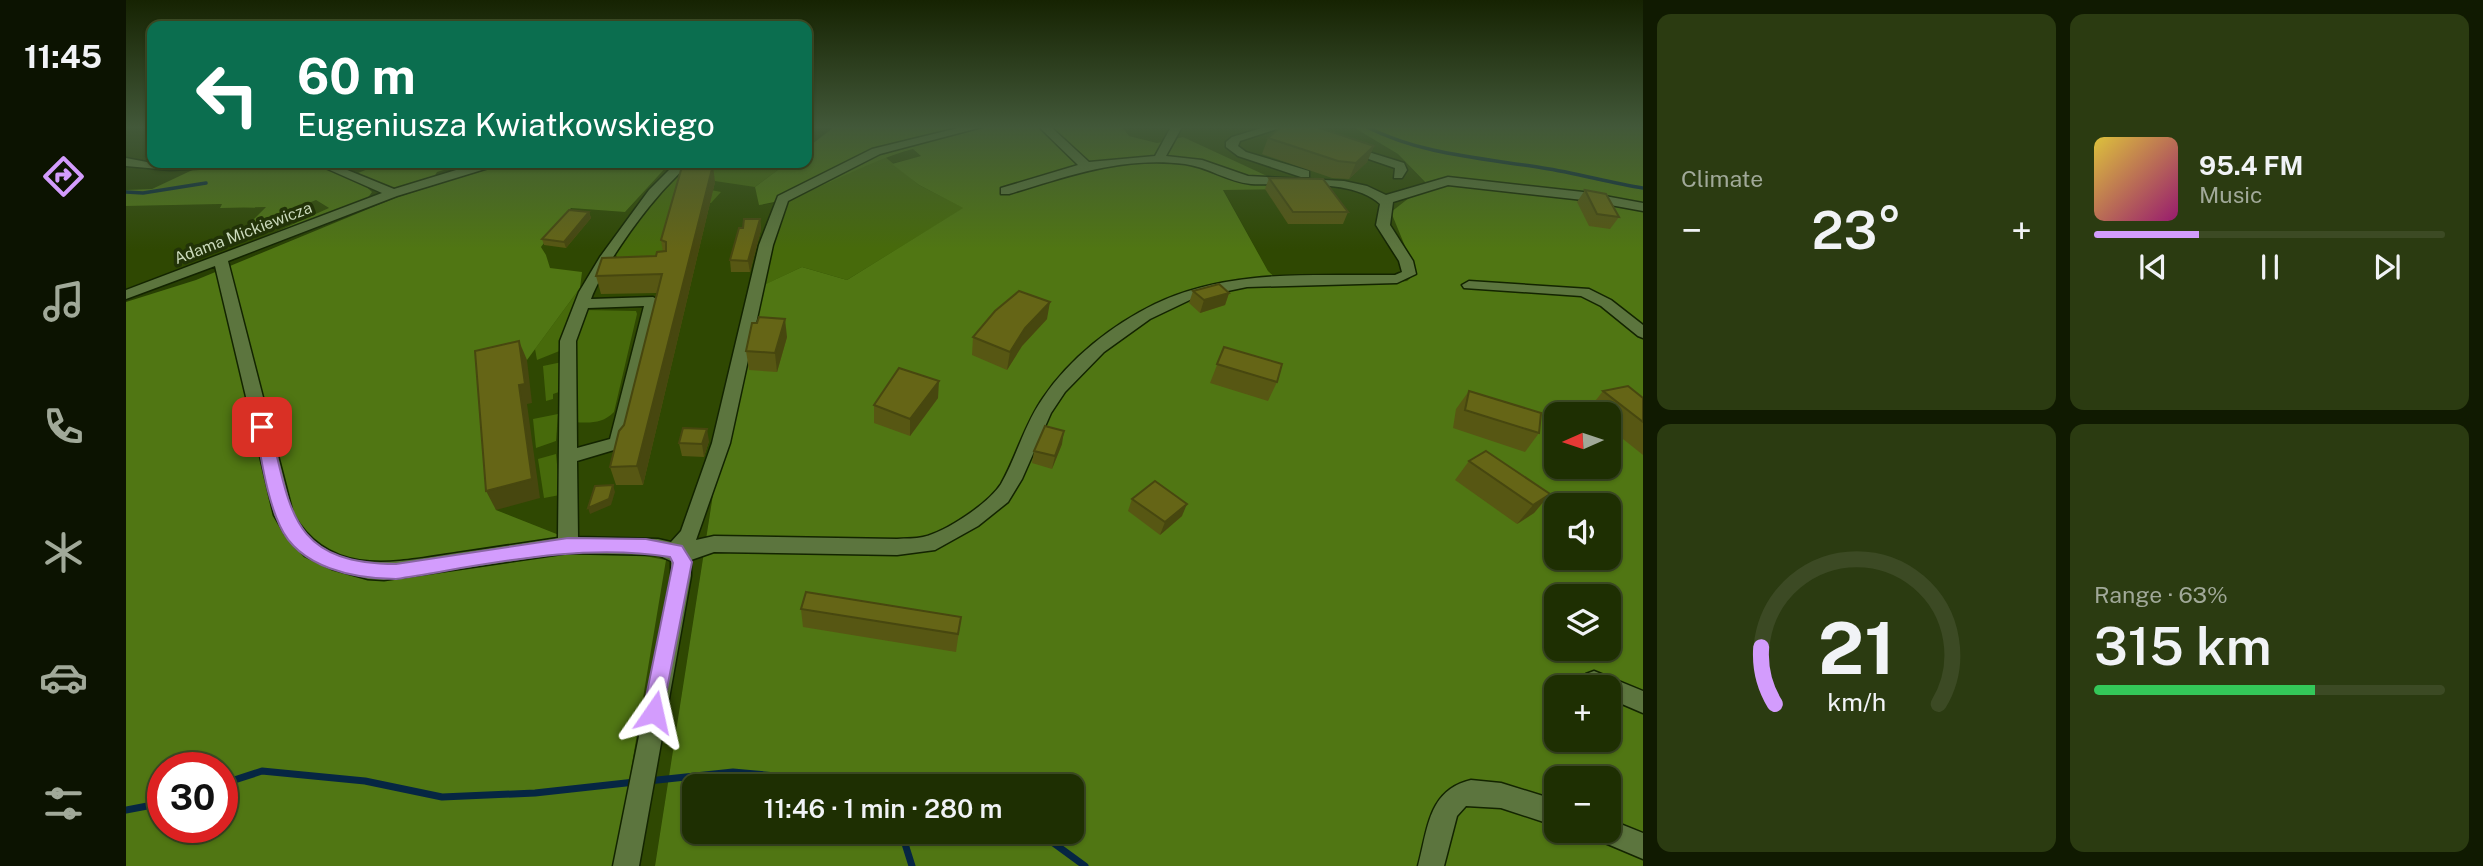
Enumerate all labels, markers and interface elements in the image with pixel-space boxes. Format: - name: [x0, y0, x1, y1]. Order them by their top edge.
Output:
- text: 11:45: [24, 38, 102, 75]
- text: 60 m: [297, 47, 416, 105]
- icon: left: [182, 49, 273, 140]
- text: Eugeniusza Kwiatkowskiego: [297, 106, 715, 143]
- text: 95.4 FM: [2199, 150, 2303, 181]
- icon: directions: [39, 152, 88, 201]
- text: Climate: [1681, 165, 1763, 192]
- text: Music: [2199, 181, 2263, 208]
- street label: Adama Mickiewicza: [171, 198, 315, 268]
- text: 23°: [1811, 200, 1902, 261]
- text: −: [1681, 208, 1702, 253]
- text: +: [2011, 208, 2032, 253]
- icon: previous: [2134, 248, 2172, 286]
- icon: pause: [2251, 248, 2289, 286]
- icon: next: [2368, 248, 2406, 286]
- icon: music: [39, 277, 88, 326]
- pin: [232, 397, 292, 457]
- icon: phone: [39, 402, 88, 451]
- north arrow: [1544, 402, 1620, 480]
- map controls: [1544, 402, 1621, 843]
- icon: arrive: [243, 408, 281, 446]
- button: sound: [1544, 493, 1621, 570]
- icon: climate: [39, 528, 88, 577]
- text: Range · 63%: [2094, 581, 2228, 608]
- button: layers: [1544, 584, 1621, 661]
- text: 21: [1818, 605, 1895, 690]
- text: 315 km: [2094, 616, 2271, 677]
- icon: car: [39, 653, 88, 702]
- position arrow: [617, 675, 691, 749]
- button: +: [1544, 675, 1621, 752]
- text: km/h: [1827, 687, 1886, 717]
- speed limit sign: 30: [147, 752, 238, 843]
- button: −: [1544, 766, 1621, 843]
- icon: filters: [39, 779, 88, 828]
- text: 11:46 · 1 min · 280 m: [764, 793, 1002, 824]

